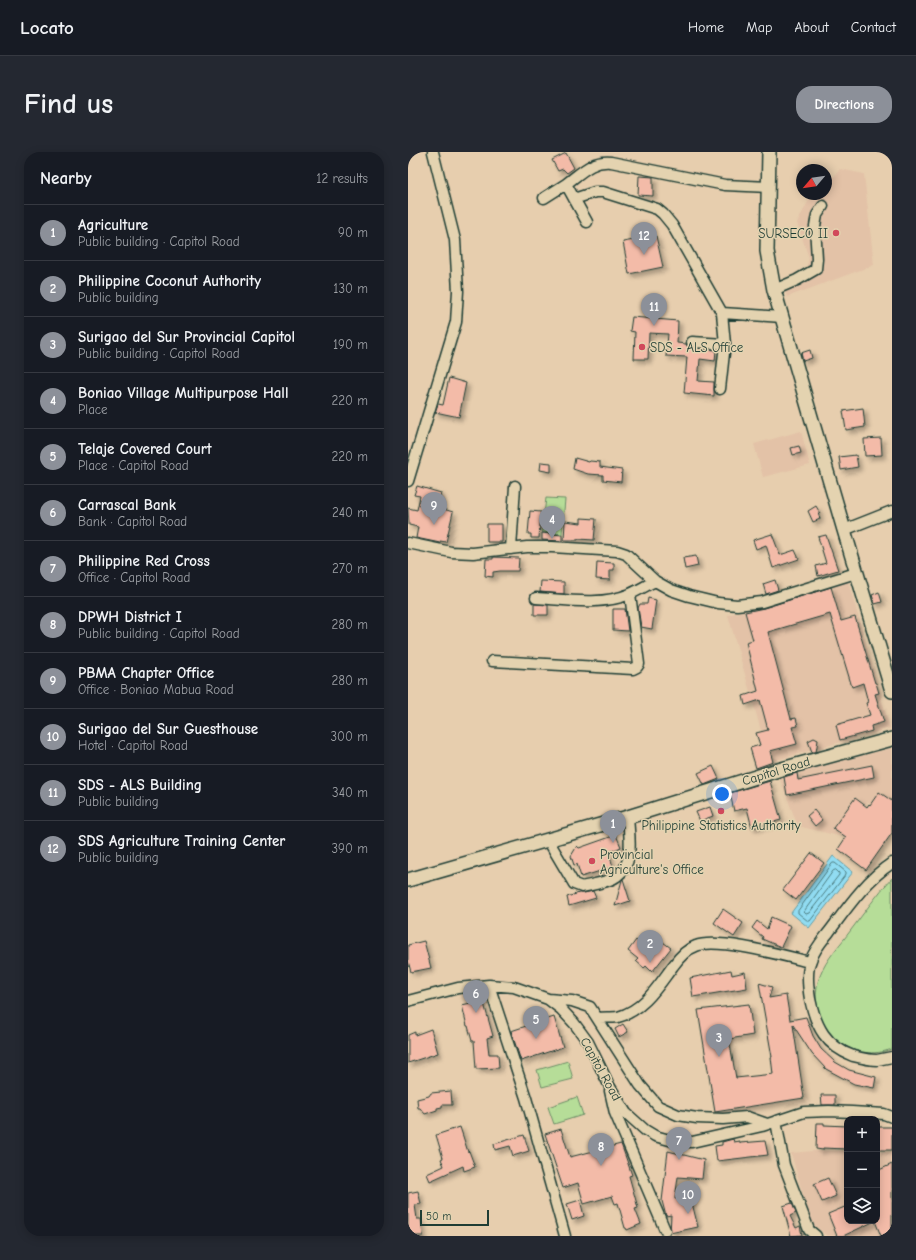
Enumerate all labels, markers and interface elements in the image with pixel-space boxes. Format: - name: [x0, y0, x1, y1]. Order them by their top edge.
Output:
- text: Locato: [20, 17, 74, 39]
- text: Home: [688, 19, 724, 36]
- text: Map: [746, 19, 772, 36]
- text: About: [794, 19, 829, 36]
- text: Contact: [851, 19, 896, 36]
- button: Directions: [796, 86, 892, 123]
- text: Find us: [24, 88, 113, 120]
- north arrow: [796, 164, 832, 200]
- text: Nearby: [40, 169, 91, 188]
- text: 12 results: [316, 171, 368, 186]
- text: Agriculture: [78, 216, 148, 234]
- pin: 12: [631, 222, 657, 255]
- text: 1: [50, 225, 56, 240]
- text: 90 m: [338, 225, 368, 240]
- place label: SURSECO II: [758, 226, 828, 241]
- marker: SURSECO II: [831, 228, 841, 238]
- text: Public building · Capitol Road: [78, 234, 240, 249]
- text: Philippine Coconut Authority: [78, 272, 261, 290]
- text: 2: [50, 281, 56, 296]
- text: 130 m: [333, 281, 368, 296]
- text: Public building: [78, 290, 159, 305]
- pin: 11: [641, 293, 667, 326]
- text: Surigao del Sur Provincial Capitol: [78, 328, 295, 346]
- text: 3: [50, 337, 56, 352]
- text: 190 m: [333, 337, 368, 352]
- place label: SDS - ALS Office: [650, 340, 744, 355]
- marker: SDS - ALS Office: [637, 342, 647, 352]
- text: Public building · Capitol Road: [78, 346, 240, 361]
- text: Boniao Village Multipurpose Hall: [78, 384, 288, 402]
- text: 4: [50, 393, 56, 408]
- text: 220 m: [331, 393, 368, 408]
- text: Place: [78, 402, 108, 417]
- text: Telaje Covered Court: [78, 440, 212, 458]
- text: 5: [50, 449, 56, 464]
- text: 220 m: [331, 449, 368, 464]
- text: Place · Capitol Road: [78, 458, 189, 473]
- pin: 9: [421, 492, 447, 525]
- text: Carrascal Bank: [78, 496, 176, 514]
- text: 6: [50, 505, 56, 520]
- text: 240 m: [332, 505, 368, 520]
- pin: 4: [539, 506, 565, 539]
- text: Bank · Capitol Road: [78, 514, 187, 529]
- text: Philippine Red Cross: [78, 552, 210, 570]
- text: 7: [50, 561, 56, 576]
- text: 270 m: [332, 561, 368, 576]
- text: Office · Capitol Road: [78, 570, 190, 585]
- text: DPWH District I: [78, 608, 182, 626]
- text: 8: [50, 617, 56, 632]
- text: 280 m: [331, 617, 368, 632]
- text: Public building · Capitol Road: [78, 626, 240, 641]
- text: PBMA Chapter Office: [78, 664, 214, 682]
- text: 9: [50, 673, 56, 688]
- text: 280 m: [331, 673, 368, 688]
- text: Office · Boniao Mabua Road: [78, 682, 234, 697]
- text: Surigao del Sur Guesthouse: [78, 720, 258, 738]
- text: 10: [47, 729, 59, 744]
- text: 300 m: [330, 729, 368, 744]
- text: Hotel · Capitol Road: [78, 738, 188, 753]
- street label: Capitol Road: [740, 754, 812, 788]
- text: SDS - ALS Building: [78, 776, 202, 794]
- your location: [712, 784, 732, 804]
- text: 11: [48, 785, 58, 800]
- text: 340 m: [332, 785, 368, 800]
- text: Public building: [78, 794, 159, 809]
- marker: Philippine Statistics Authority: [716, 806, 726, 816]
- pin: 1: [600, 810, 626, 843]
- place label: Philippine Statistics Authority: [641, 818, 801, 833]
- text: SDS Agriculture Training Center: [78, 832, 285, 850]
- text: 12: [47, 841, 59, 856]
- text: 390 m: [332, 841, 368, 856]
- place label: Provincial Agriculture's Office: [600, 847, 704, 877]
- text: Public building: [78, 850, 159, 865]
- marker: Provincial Agriculture's Office: [587, 856, 597, 866]
- pin: 2: [637, 930, 663, 963]
- pin: 6: [463, 980, 489, 1013]
- pin: 5: [523, 1006, 549, 1039]
- pin: 3: [706, 1024, 732, 1057]
- street label: Capitol Road: [577, 1035, 625, 1103]
- map controls: [844, 1116, 880, 1224]
- button: +: [844, 1116, 880, 1152]
- pin: 7: [666, 1127, 692, 1160]
- pin: 8: [588, 1133, 614, 1166]
- button: −: [844, 1152, 880, 1188]
- pin: 10: [675, 1181, 701, 1214]
- button: layers: [844, 1188, 880, 1224]
- scale bar: [420, 1208, 489, 1227]
- text: 50 m: [426, 1210, 451, 1223]

